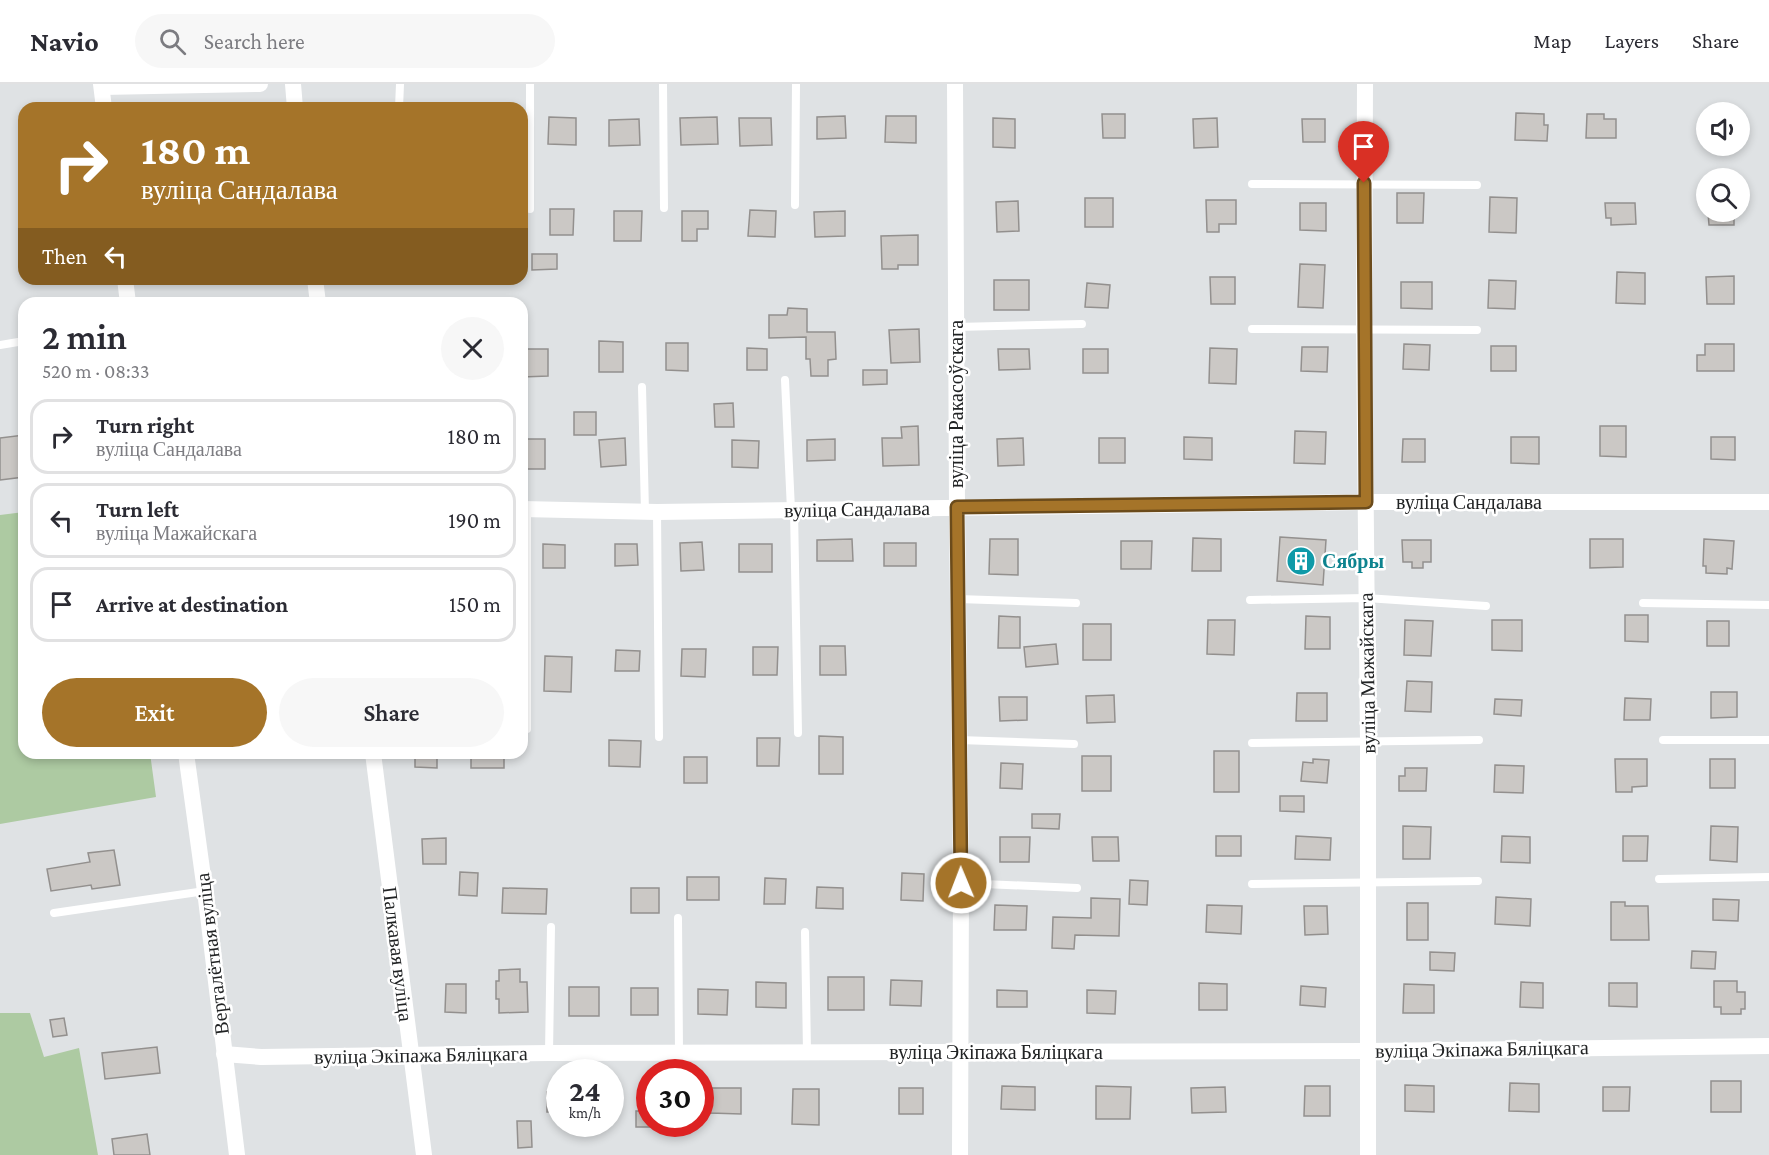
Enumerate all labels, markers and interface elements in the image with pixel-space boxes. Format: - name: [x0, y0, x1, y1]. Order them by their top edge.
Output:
- search box: [135, 14, 555, 68]
- icon: search: [156, 25, 189, 58]
- text: Navio: [30, 26, 99, 57]
- text: Search here: [204, 29, 305, 54]
- text: Map: [1533, 29, 1572, 53]
- text: Layers: [1605, 29, 1659, 53]
- text: Share: [1692, 29, 1739, 53]
- map controls: [1696, 102, 1750, 222]
- button: sound: [1696, 102, 1750, 156]
- pin: [1338, 121, 1389, 183]
- icon: right: [42, 126, 120, 204]
- text: 180 m: [141, 126, 250, 173]
- icon: arrive: [1347, 130, 1380, 163]
- button: search: [1696, 168, 1750, 222]
- text: вуліца Сандалава: [141, 175, 338, 205]
- icon: left: [99, 240, 132, 273]
- text: Then: [42, 244, 87, 269]
- text: 2 min: [42, 317, 127, 357]
- button: close: [441, 317, 504, 380]
- street label: вуліца Ракасоўскага: [945, 320, 968, 488]
- text: 520 m · 08:33: [42, 360, 149, 382]
- text: Turn right: [96, 413, 194, 438]
- icon: right: [45, 420, 78, 453]
- text: 180 m: [448, 424, 501, 449]
- text: вуліца Сандалава: [96, 438, 242, 460]
- street label: вуліца Сандалава: [1396, 491, 1542, 514]
- text: Turn left: [96, 497, 179, 522]
- street label: вуліца Сандалава: [784, 497, 930, 522]
- icon: left: [45, 504, 78, 537]
- text: 190 m: [448, 508, 501, 533]
- text: вуліца Мажайскага: [96, 522, 257, 544]
- building icon: Сябры: [1285, 545, 1317, 577]
- place label: Сябры: [1322, 550, 1384, 573]
- icon: arrive: [45, 588, 78, 621]
- text: Arrive at destination: [96, 592, 288, 617]
- text: 150 m: [449, 592, 501, 617]
- street label: вуліца Мажайскага: [1355, 592, 1380, 754]
- button: Exit: [42, 678, 267, 747]
- button: Share: [279, 678, 504, 747]
- position arrow: [929, 851, 993, 915]
- street label: Верталётная вуліца: [191, 871, 234, 1036]
- street label: Палкавая вуліца: [378, 885, 417, 1023]
- street label: вуліца Экіпажа Бяліцкага: [1375, 1036, 1589, 1063]
- street label: вуліца Экіпажа Бяліцкага: [889, 1041, 1103, 1064]
- street label: вуліца Экіпажа Бяліцкага: [314, 1042, 528, 1069]
- speed limit sign: 30: [636, 1059, 714, 1137]
- text: 24: [569, 1074, 601, 1107]
- text: km/h: [569, 1105, 601, 1121]

